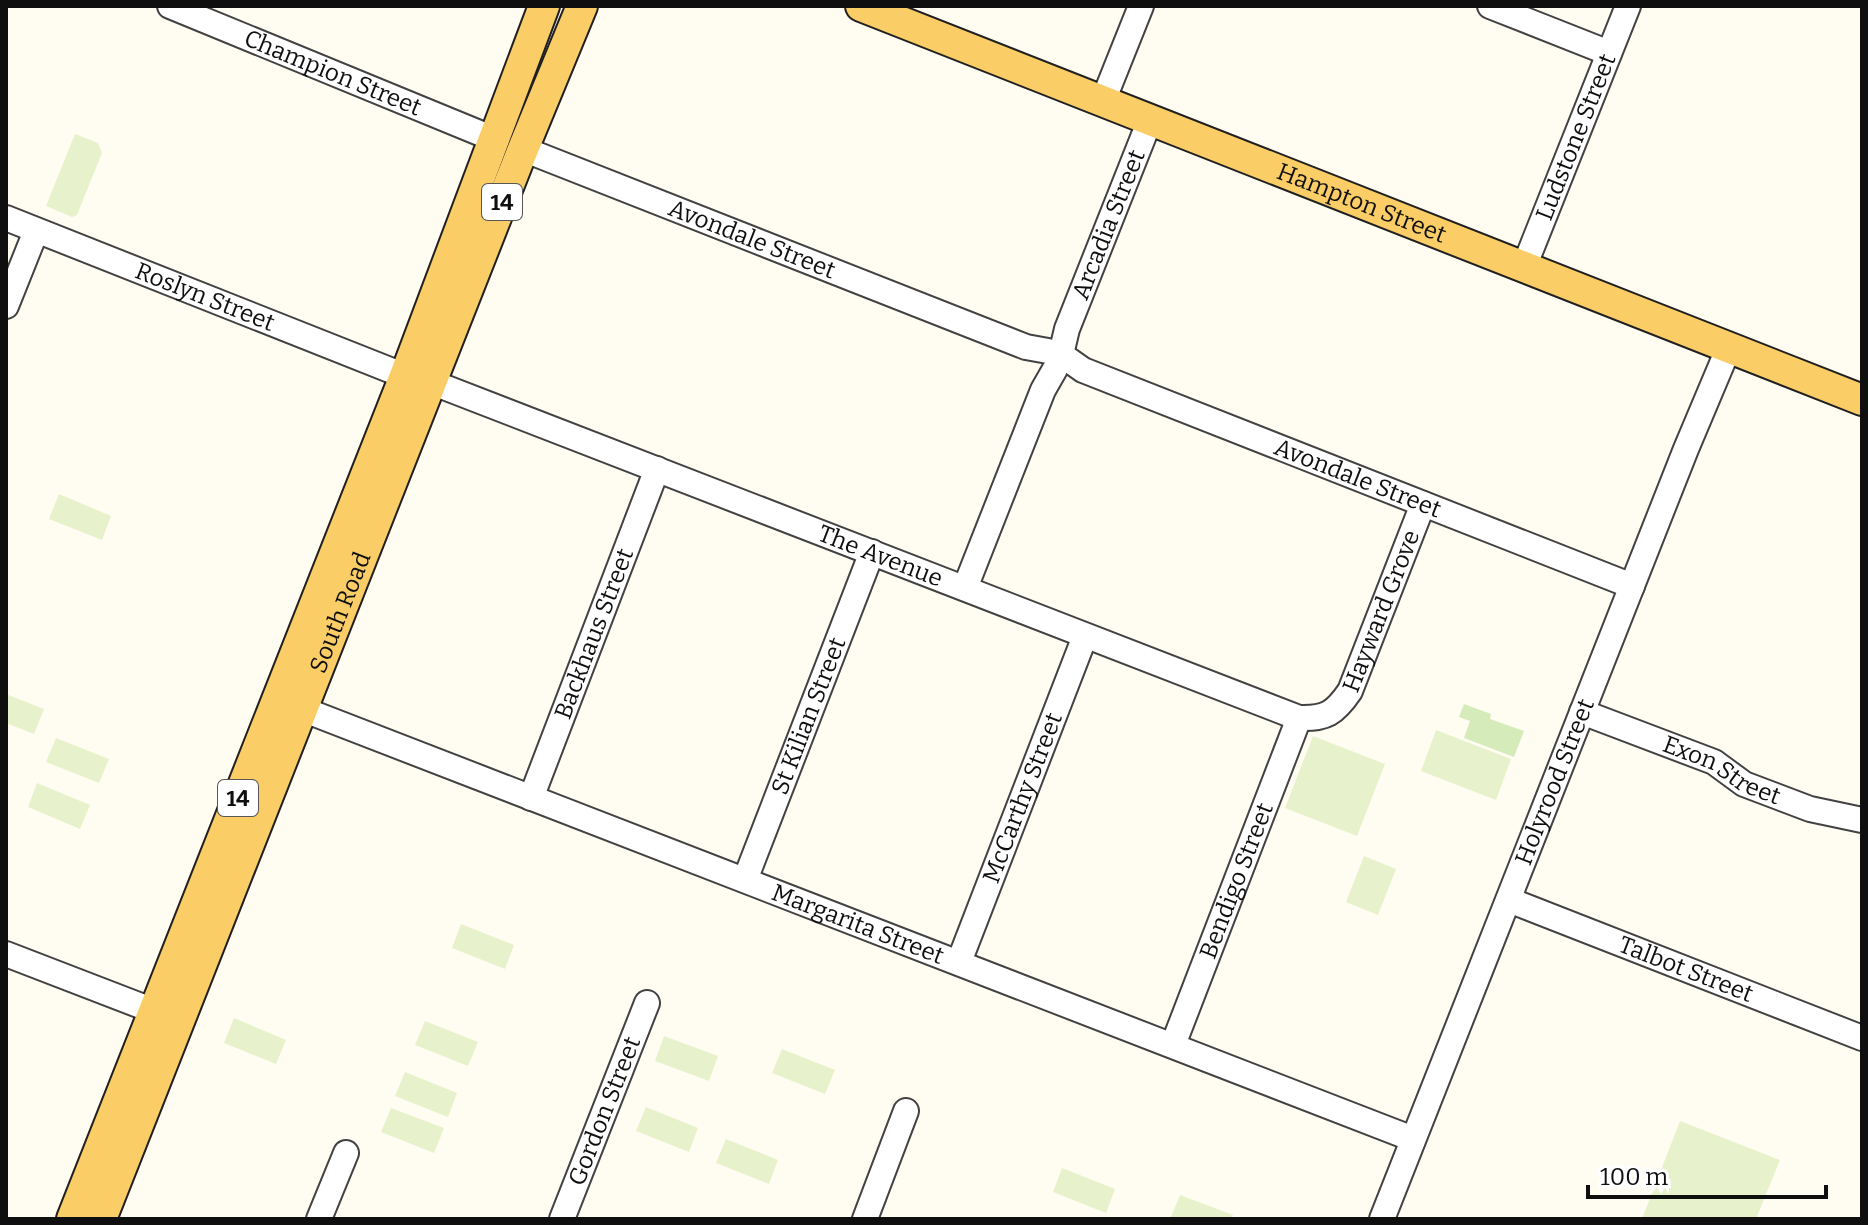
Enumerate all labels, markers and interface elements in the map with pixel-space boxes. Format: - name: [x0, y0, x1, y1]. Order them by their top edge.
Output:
- street label: Champion Street: [240, 24, 426, 122]
- street label: Ludstone Street: [1530, 49, 1622, 224]
- street label: Arcadia Street: [1066, 145, 1151, 303]
- street label: Hampton Street: [1273, 157, 1450, 249]
- road number: 14: [482, 184, 522, 220]
- street label: Avondale Street: [664, 194, 840, 285]
- street label: Roslyn Street: [131, 257, 279, 337]
- street label: Avondale Street: [1270, 433, 1445, 524]
- street label: The Avenue: [814, 519, 947, 593]
- street label: Hayward Grove: [1337, 526, 1425, 696]
- street label: Backhaus Street: [549, 544, 639, 723]
- street label: South Road: [304, 548, 377, 677]
- street label: St Kilian Street: [765, 633, 852, 798]
- street label: Holyrood Street: [1509, 694, 1600, 869]
- street label: McCarthy Street: [977, 709, 1068, 887]
- street label: Exon Street: [1659, 730, 1785, 811]
- road number: 14: [218, 780, 258, 816]
- street label: Bendigo Street: [1194, 799, 1279, 963]
- street label: Margarita Street: [768, 878, 948, 970]
- street label: Talbot Street: [1615, 930, 1757, 1008]
- street label: Gordon Street: [563, 1032, 646, 1189]
- scale bar: [1588, 1149, 1826, 1199]
- text: 100 m: [1600, 1163, 1668, 1191]

